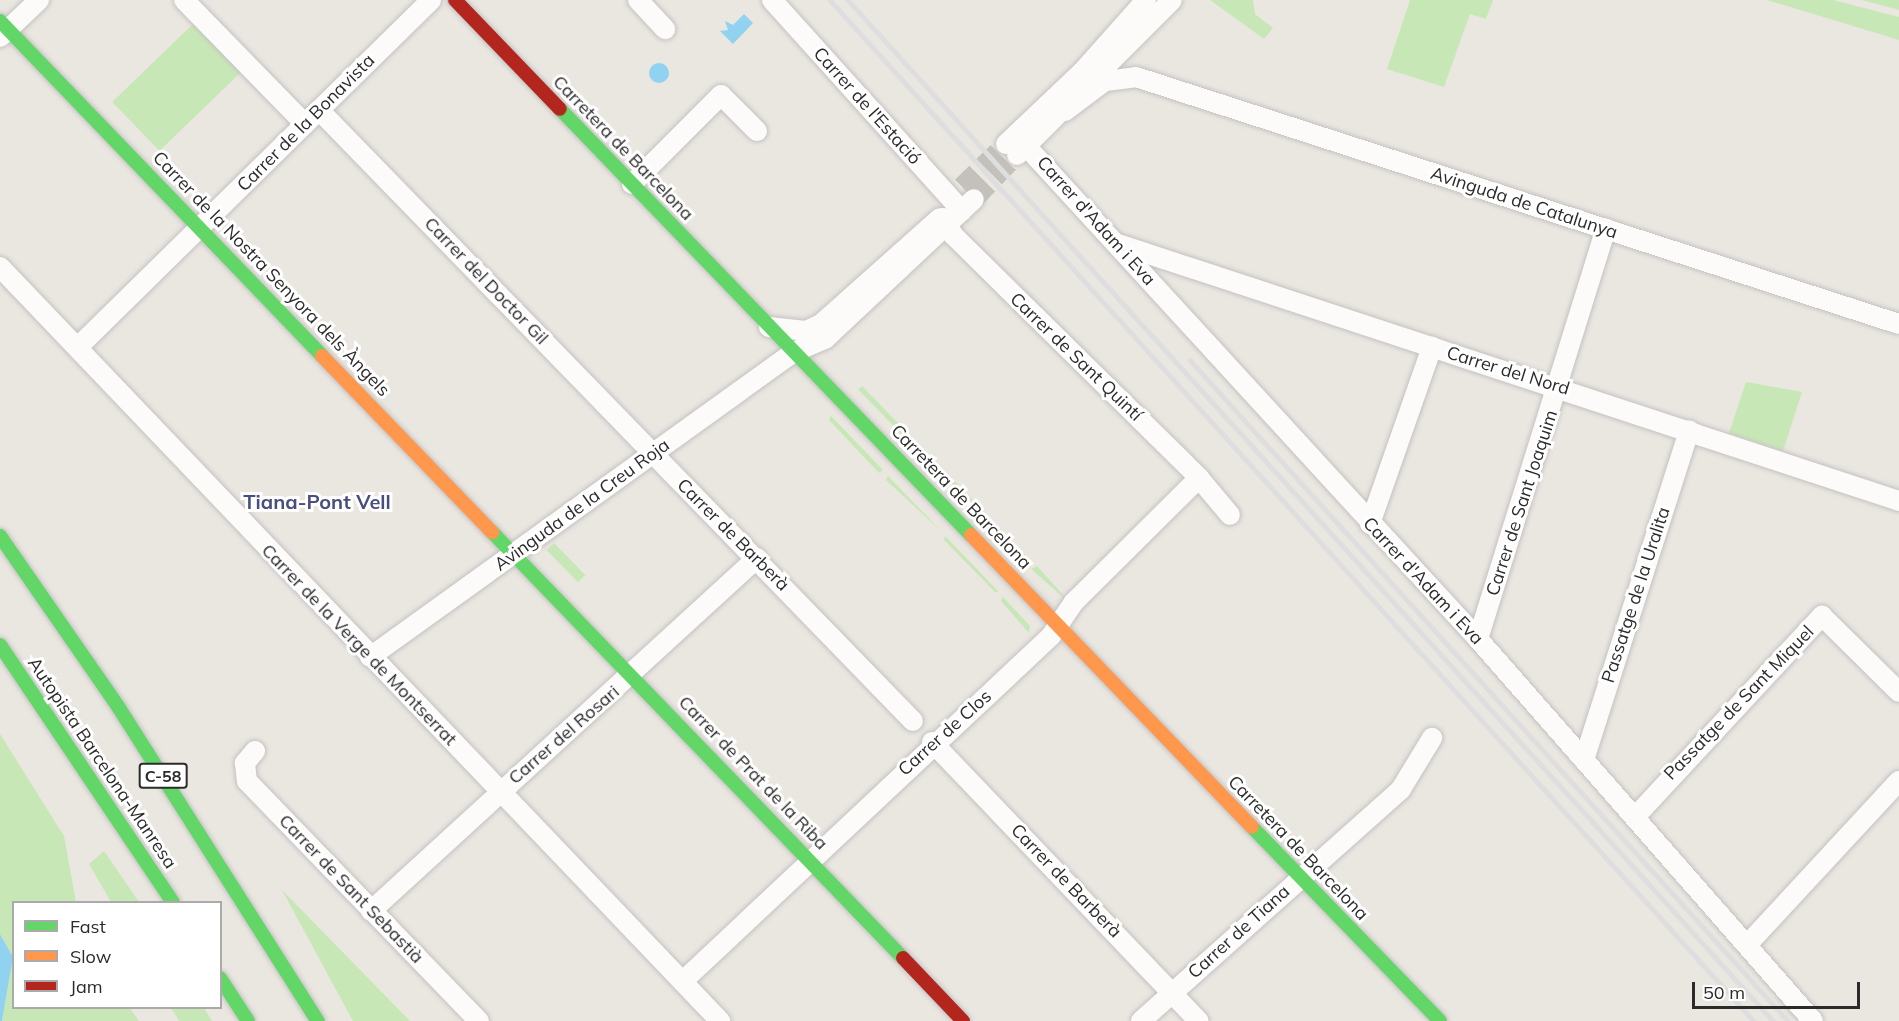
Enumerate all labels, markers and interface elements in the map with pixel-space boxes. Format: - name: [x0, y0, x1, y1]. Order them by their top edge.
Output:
- street label: Carrer de l'Estació: [809, 43, 925, 169]
- street label: Carrer de la Bonavista: [233, 50, 379, 196]
- street label: Carretera de Barcelona: [548, 71, 698, 225]
- street label: Carrer de la Nostra Senyora dels Àngels: [148, 147, 394, 401]
- street label: Carrer d'Adam i Eva: [1032, 152, 1160, 290]
- street label: Avinguda de Catalunya: [1428, 163, 1620, 243]
- street label: Carrer del Doctor Gil: [420, 213, 552, 349]
- street label: Carrer de Sant Quintí: [1005, 288, 1147, 426]
- street label: Carrer del Nord: [1444, 342, 1572, 400]
- street label: Carrer de Sant Joaquim: [1482, 407, 1562, 599]
- street label: Carretera de Barcelona: [886, 420, 1036, 574]
- street label: Avinguda de la Creu Roja: [490, 434, 674, 576]
- street label: Carrer de Barberà: [672, 474, 794, 596]
- district label: Tiana-Pont Vell: [243, 489, 391, 513]
- street label: Passatge de la Uralita: [1597, 504, 1675, 686]
- street label: Carrer d'Adam i Eva: [1358, 513, 1488, 649]
- street label: Carrer de la Verge de Montserrat: [257, 540, 461, 750]
- street label: Passatge de Sant Miquel: [1660, 621, 1818, 785]
- street label: Autopista Barcelona-Manresa: [23, 653, 181, 873]
- street label: Carrer del Rosari: [504, 681, 624, 789]
- street label: Carrer de Clos: [894, 686, 996, 780]
- street label: Carrer de Prat de la Riba: [674, 692, 832, 854]
- road number: C-58: [138, 763, 188, 789]
- street label: Carretera de Barcelona: [1223, 771, 1373, 925]
- street label: Carrer de Sant Sebastià: [274, 810, 428, 968]
- street label: Carrer de Barberà: [1006, 820, 1126, 942]
- street label: Carrer de Tiana: [1184, 881, 1294, 983]
- legend: [12, 901, 222, 1009]
- text: Fast: [70, 915, 106, 938]
- text: Slow: [70, 945, 111, 968]
- scale bar: [1695, 970, 1863, 1008]
- text: Jam: [70, 975, 103, 998]
- text: 50 m: [1703, 981, 1745, 1004]

